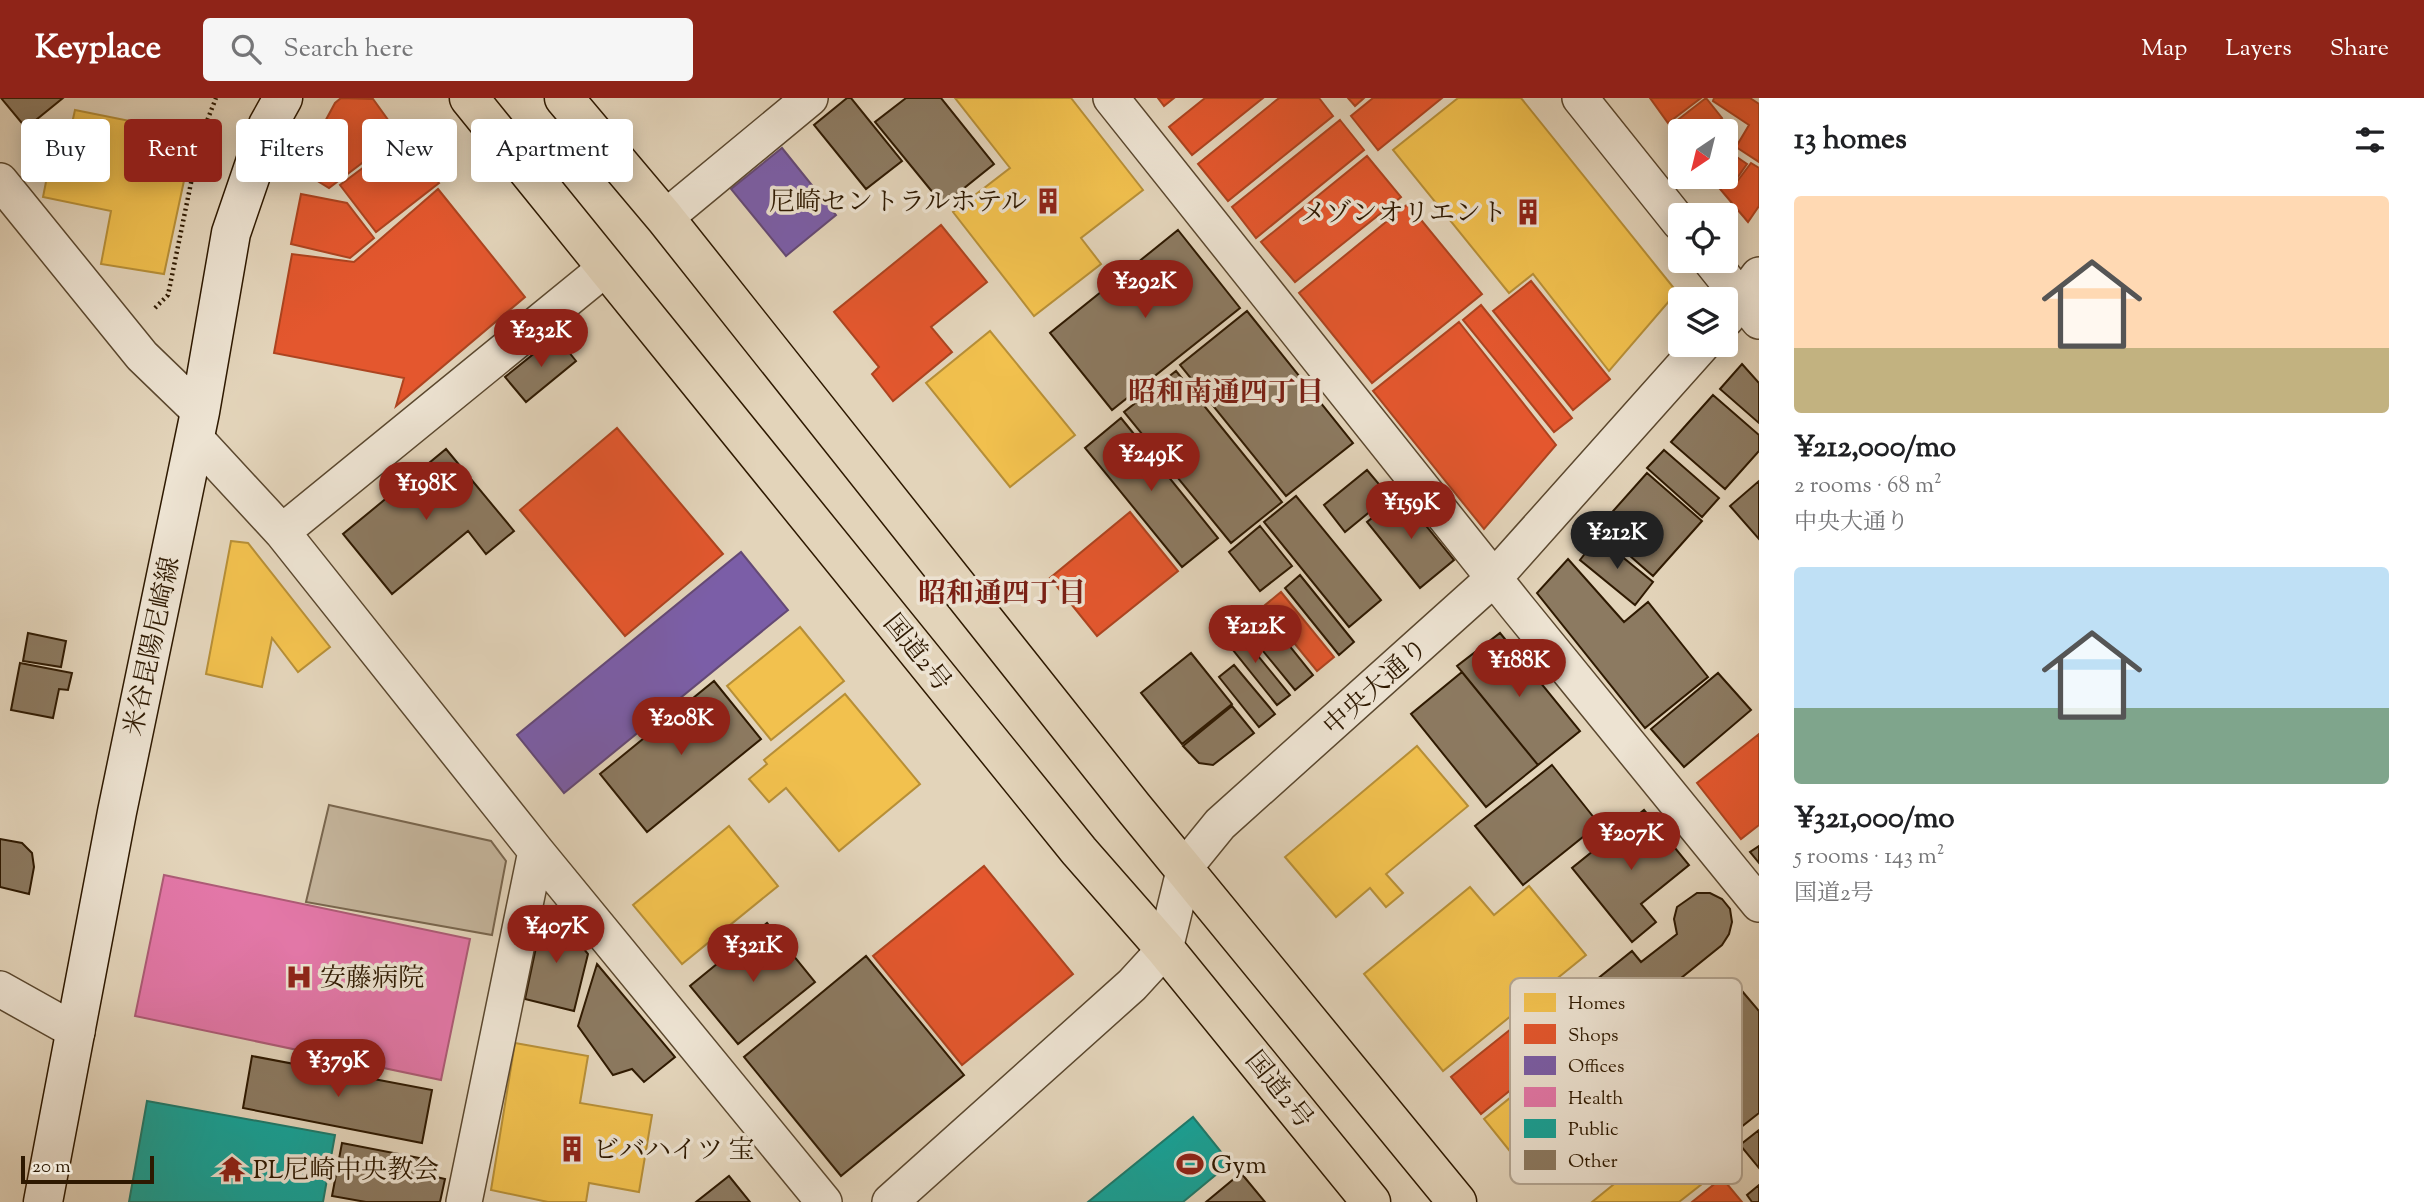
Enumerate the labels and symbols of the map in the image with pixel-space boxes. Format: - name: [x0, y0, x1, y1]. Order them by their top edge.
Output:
- north arrow: [1668, 119, 1738, 189]
- place label: 尼崎セントラルホテル: [769, 185, 1027, 222]
- building icon: 尼崎セントラルホテル: [1033, 186, 1063, 216]
- place label: メゾンオリエント: [1300, 196, 1507, 233]
- building icon: メゾンオリエント: [1513, 197, 1543, 227]
- pin: ¥292K: [1096, 260, 1194, 320]
- pin: ¥232K: [492, 310, 590, 369]
- district label: 昭和南通四丁目: [1128, 374, 1324, 414]
- pin: ¥249K: [1102, 434, 1200, 493]
- pin: ¥198K: [377, 462, 475, 522]
- pin: ¥159K: [1362, 482, 1460, 541]
- pin: ¥212K: [1568, 512, 1666, 571]
- street label: 米谷昆陽尼崎線: [116, 554, 190, 739]
- district label: 昭和通四丁目: [918, 575, 1086, 615]
- pin: ¥212K: [1206, 606, 1304, 665]
- street label: 国道2号: [873, 607, 959, 700]
- street label: 中央大通り: [1316, 631, 1437, 745]
- pin: ¥188K: [1470, 640, 1568, 699]
- pin: ¥208K: [632, 698, 730, 757]
- pin: ¥207K: [1582, 812, 1680, 872]
- pin: ¥407K: [507, 906, 605, 965]
- pin: ¥321K: [704, 924, 802, 984]
- place label: 安藤病院: [320, 961, 424, 998]
- hospital icon: 安藤病院: [284, 962, 314, 992]
- legend: [1510, 978, 1742, 1184]
- text: Homes: [1568, 991, 1625, 1018]
- text: Shops: [1568, 1023, 1619, 1050]
- pin: ¥379K: [289, 1040, 387, 1099]
- street label: 国道2号: [1235, 1044, 1321, 1137]
- text: Offices: [1568, 1054, 1624, 1081]
- text: Health: [1568, 1086, 1623, 1113]
- text: Public: [1568, 1117, 1619, 1144]
- place label: ビバハイツ 宝: [593, 1133, 755, 1170]
- building icon: ビバハイツ 宝: [557, 1134, 587, 1164]
- place label: Gym: [1211, 1148, 1267, 1185]
- sports icon: Gym: [1175, 1149, 1205, 1179]
- text: Other: [1568, 1149, 1618, 1176]
- scale bar: [21, 1153, 154, 1185]
- place label: PL尼崎中央教会: [253, 1153, 439, 1190]
- temple icon: PL尼崎中央教会: [217, 1154, 247, 1184]

